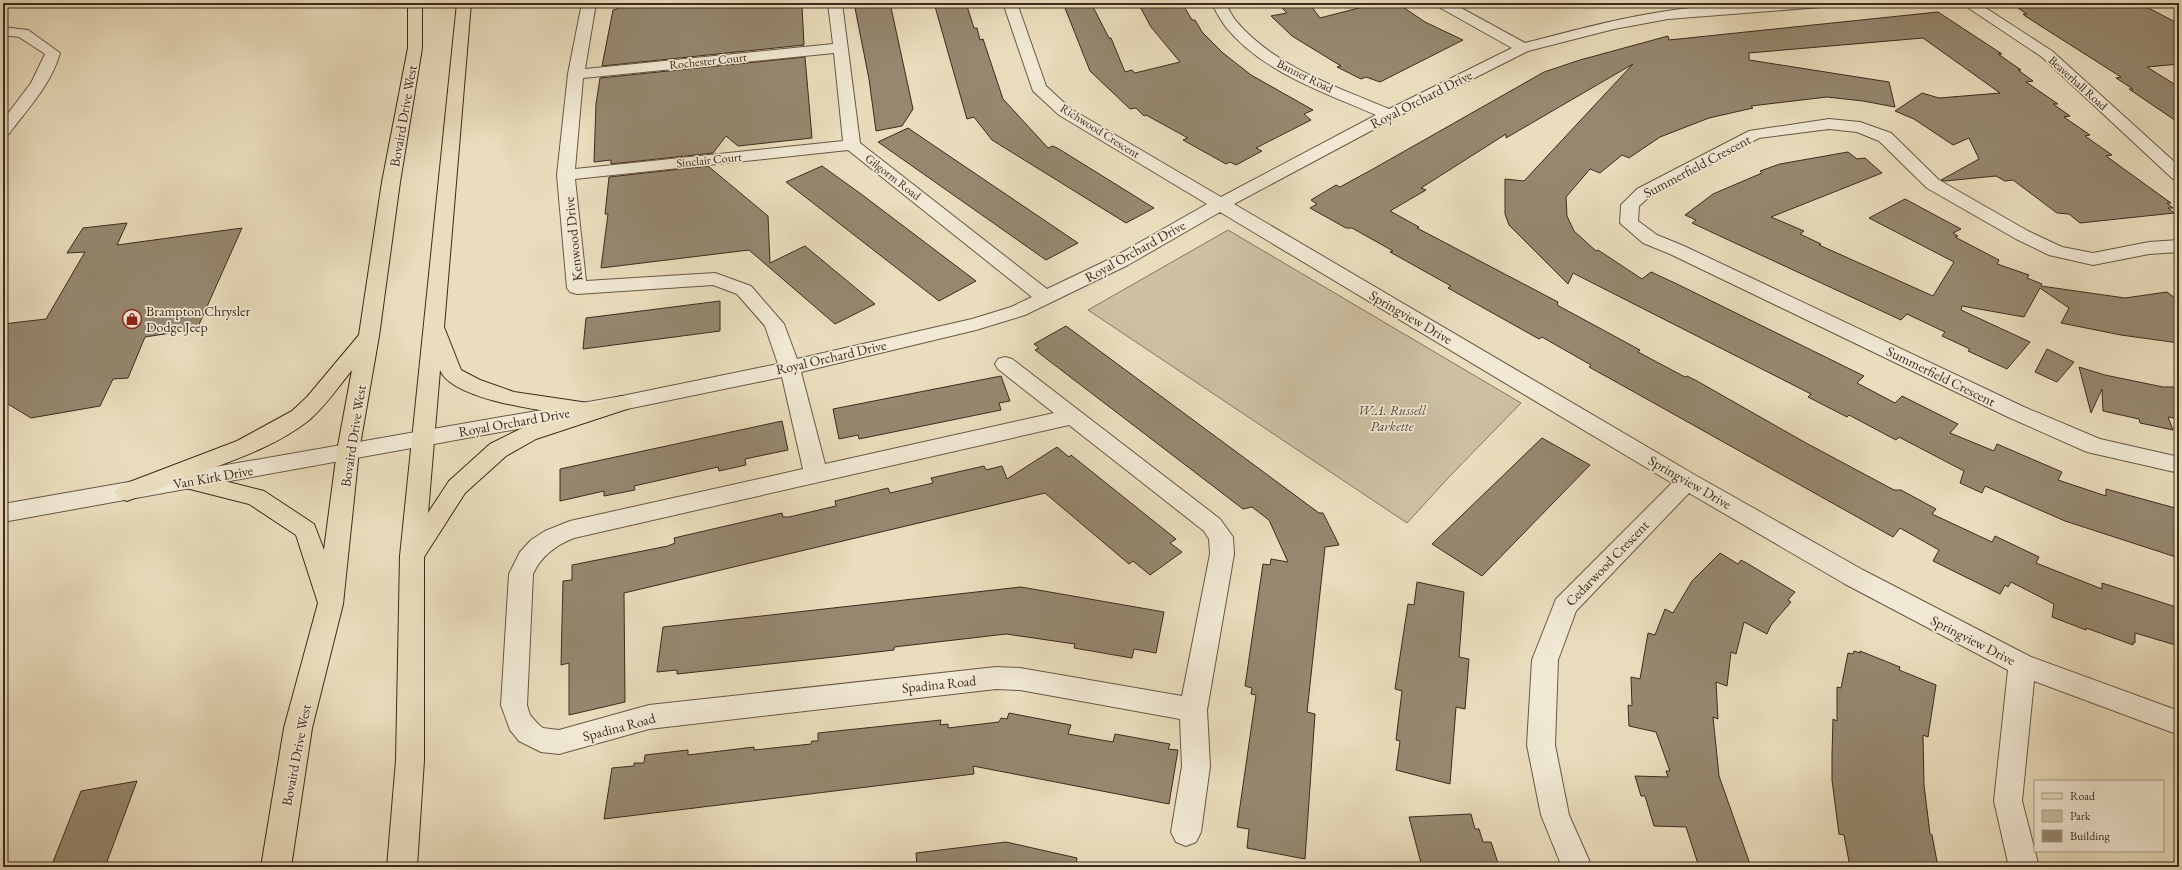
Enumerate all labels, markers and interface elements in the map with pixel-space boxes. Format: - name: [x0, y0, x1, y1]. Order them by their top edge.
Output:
- street label: Rochester Court: [669, 49, 748, 73]
- street label: Beaverhall Road: [2045, 52, 2112, 114]
- street label: Banner Road: [1274, 56, 1337, 97]
- street label: Bovaird Drive West: [385, 63, 421, 168]
- street label: Royal Orchard Drive: [1367, 65, 1476, 133]
- street label: Richwood Crescent: [1057, 100, 1143, 162]
- street label: Summerfield Crescent: [1640, 130, 1754, 202]
- street label: Sinclair Court: [676, 149, 743, 171]
- street label: Gilgorm Road: [862, 150, 925, 204]
- street label: Kenwood Drive: [560, 195, 586, 282]
- street label: Royal Orchard Drive: [1081, 216, 1189, 286]
- street label: Springview Drive: [1366, 286, 1456, 348]
- place label: Brampton Chrysler Dodge Jeep: [146, 302, 250, 336]
- shop icon: Brampton Chrysler Dodge Jeep: [121, 308, 143, 330]
- street label: Royal Orchard Drive: [774, 335, 888, 378]
- street label: Summerfield Crescent: [1884, 342, 1999, 410]
- street label: Bovaird Drive West: [336, 383, 370, 488]
- park label: W.A. Russell Parkette: [1358, 401, 1427, 435]
- street label: Royal Orchard Drive: [457, 403, 572, 441]
- street label: Springview Drive: [1645, 451, 1735, 513]
- street label: Van Kirk Drive: [172, 461, 255, 493]
- street label: Cedarwood Crescent: [1561, 516, 1653, 610]
- street label: Springview Drive: [1928, 611, 2019, 669]
- street label: Spadina Road: [901, 671, 978, 697]
- street label: Bovaird Drive West: [277, 702, 315, 807]
- street label: Spadina Road: [581, 708, 658, 745]
- legend: [2034, 780, 2164, 852]
- text: Road: [2070, 788, 2096, 804]
- text: Park: [2070, 808, 2091, 824]
- text: Building: [2070, 828, 2111, 844]

